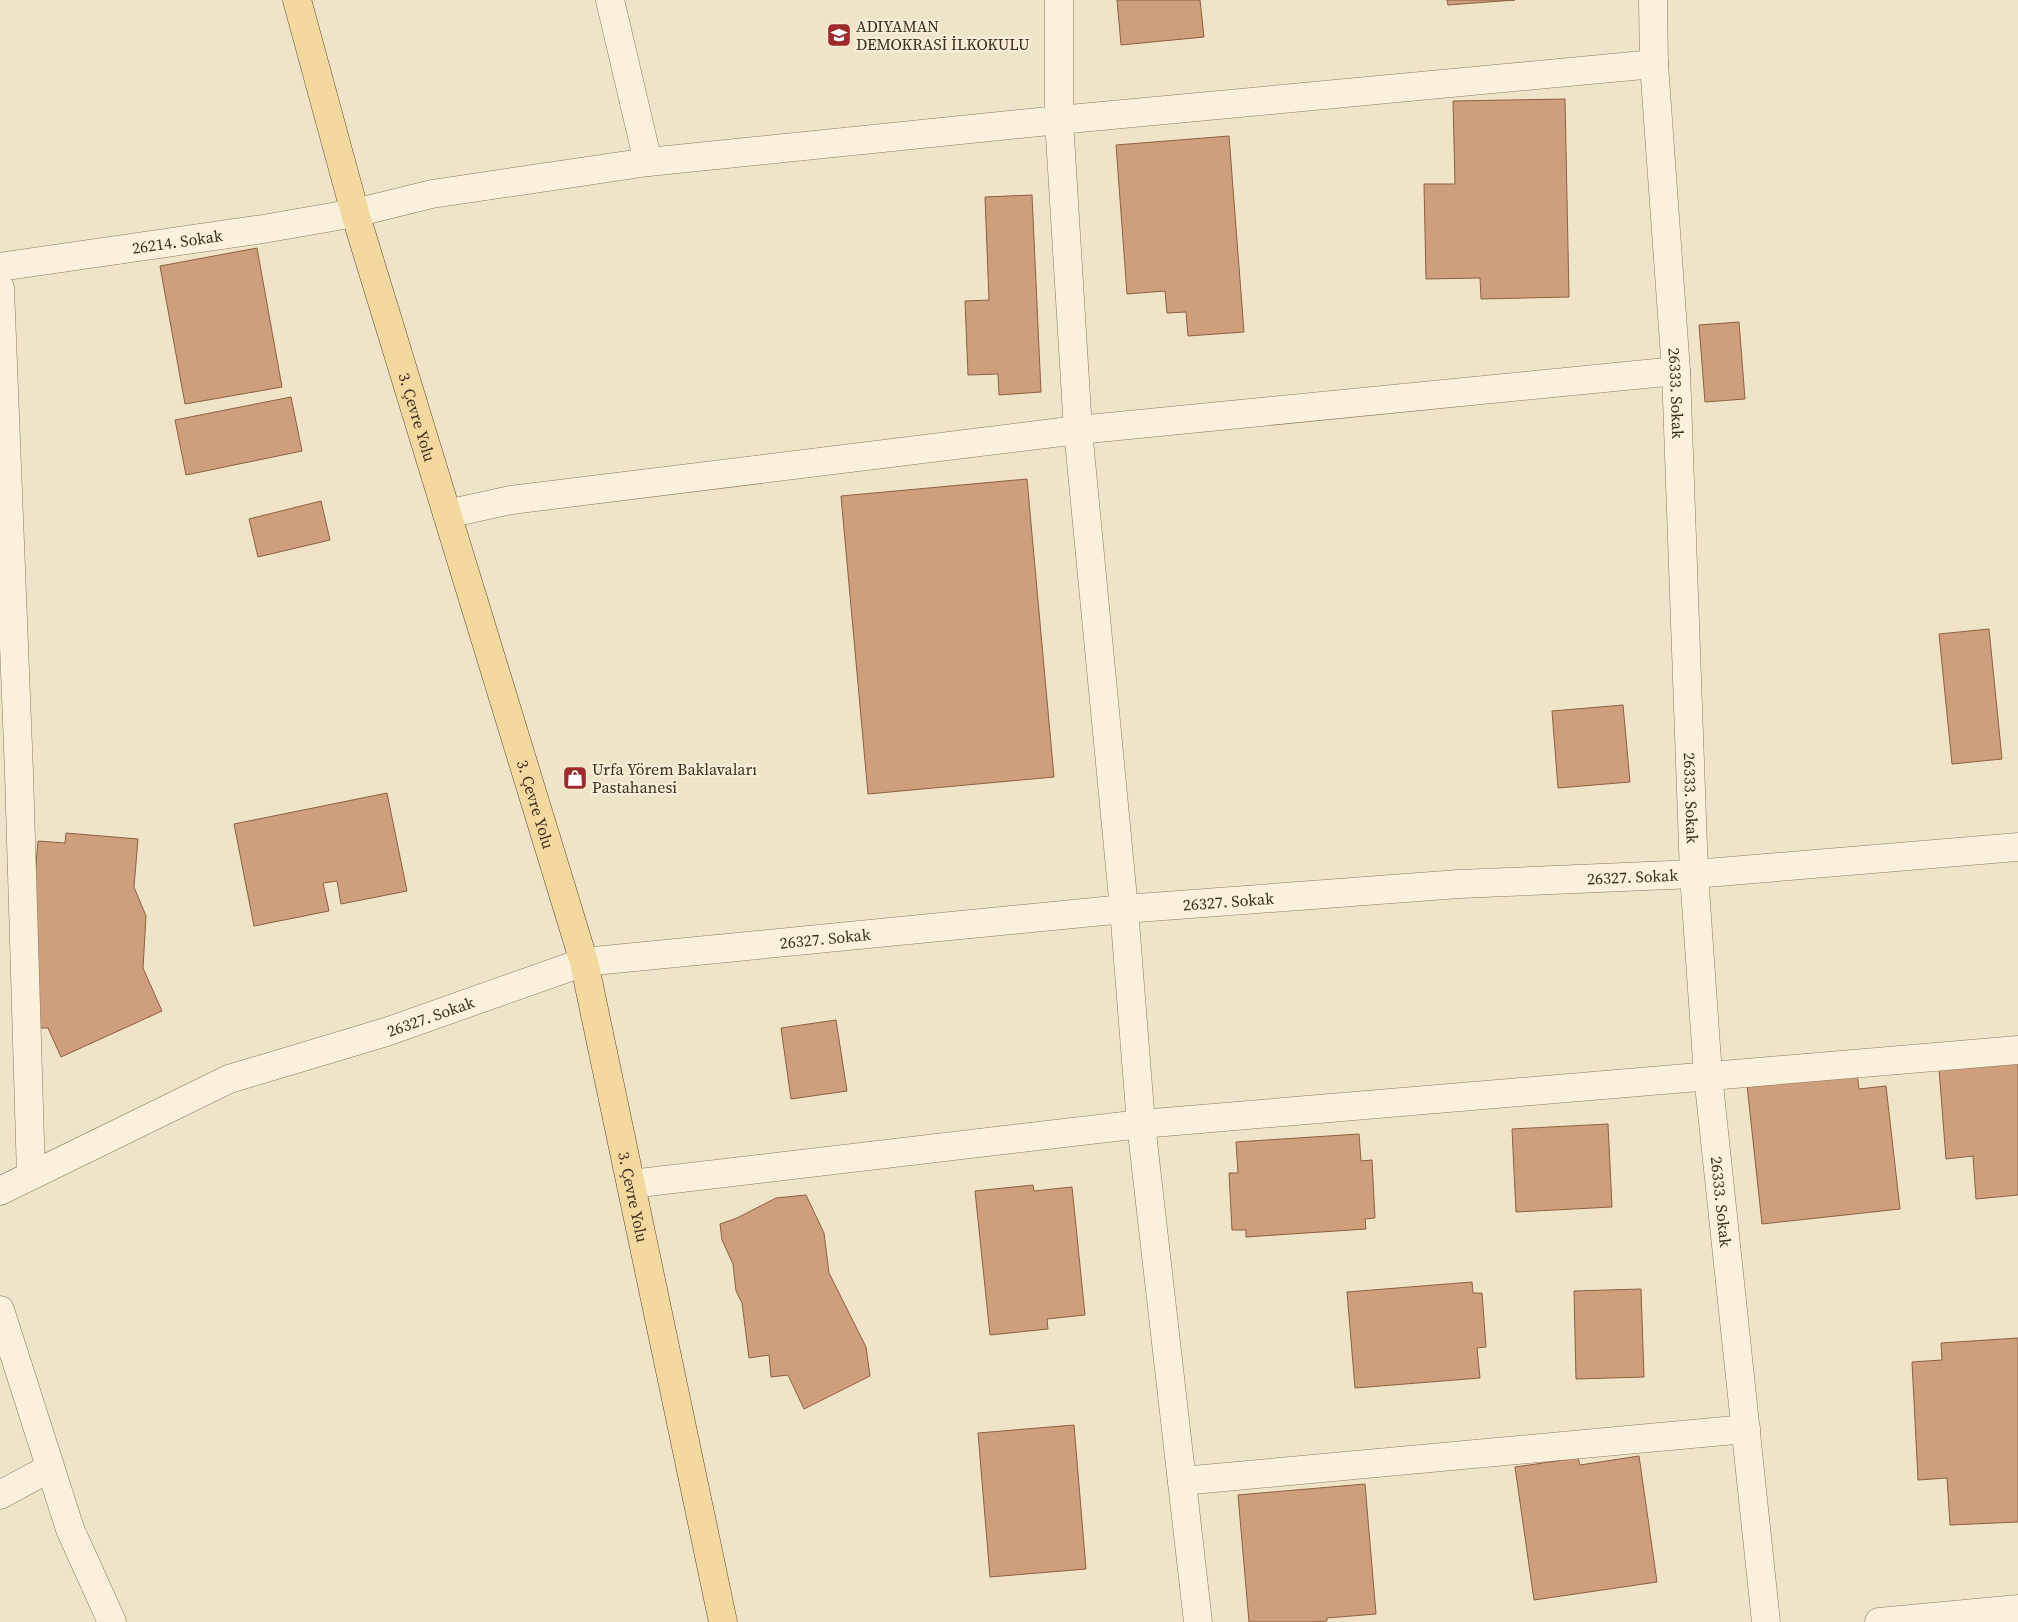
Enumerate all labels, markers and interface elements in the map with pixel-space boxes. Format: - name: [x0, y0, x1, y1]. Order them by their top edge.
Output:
- place label: ADIYAMAN DEMOKRASİ İLKOKULU: [856, 15, 1030, 55]
- school or university icon: ADIYAMAN DEMOKRASİ İLKOKULU: [826, 22, 852, 48]
- street label: 26214. Sokak: [130, 224, 224, 259]
- street label: 26333. Sokak: [1663, 347, 1689, 439]
- street label: 3. Çevre Yolu: [393, 370, 441, 464]
- street label: 26333. Sokak: [1679, 752, 1704, 844]
- street label: 3. Çevre Yolu: [512, 757, 560, 851]
- place label: Urfa Yörem Baklavaları Pastahanesi: [592, 758, 757, 798]
- shop icon: Urfa Yörem Baklavaları Pastahanesi: [562, 765, 588, 791]
- street label: 26327. Sokak: [1587, 864, 1679, 890]
- street label: 26327. Sokak: [1182, 887, 1275, 916]
- street label: 26327. Sokak: [779, 923, 872, 954]
- street label: 26327. Sokak: [384, 991, 477, 1042]
- street label: 3. Çevre Yolu: [613, 1150, 654, 1244]
- street label: 26333. Sokak: [1706, 1155, 1737, 1248]

